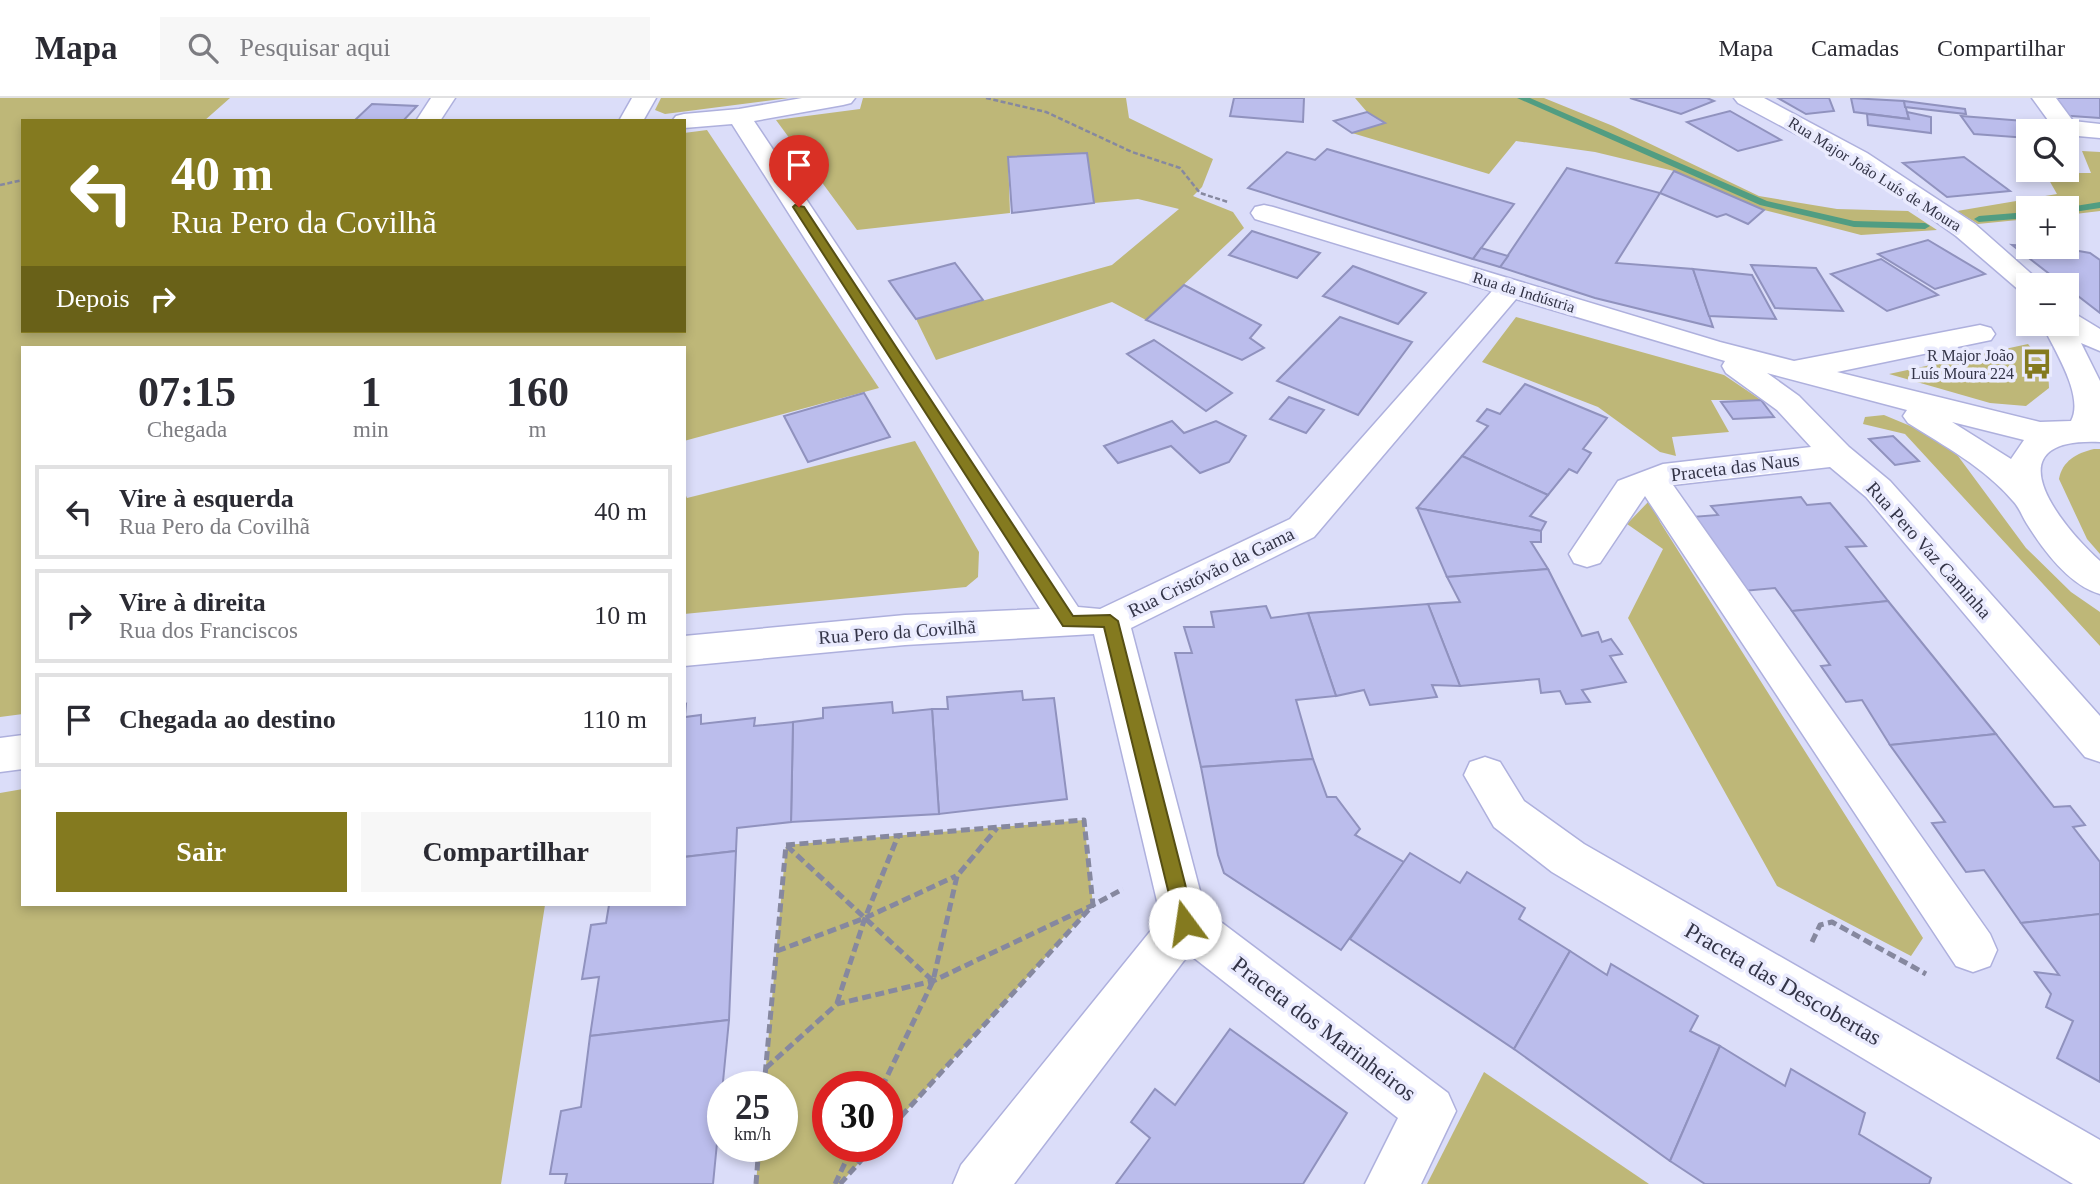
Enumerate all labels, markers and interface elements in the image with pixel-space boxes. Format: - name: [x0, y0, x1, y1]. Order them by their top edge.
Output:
- search box: [160, 17, 650, 80]
- icon: search: [184, 29, 222, 67]
- text: Mapa: [35, 30, 118, 66]
- text: Pesquisar aqui: [240, 33, 390, 62]
- text: Mapa: [1718, 35, 1773, 61]
- text: Camadas: [1811, 35, 1899, 61]
- text: Compartilhar: [1937, 35, 2065, 61]
- street label: Rua Major João Luís de Moura: [1785, 114, 1964, 235]
- map controls: [2016, 119, 2079, 336]
- button: search: [2016, 119, 2079, 182]
- pin: [769, 135, 829, 207]
- text: 40 m: [171, 146, 273, 201]
- icon: arrive: [780, 146, 818, 184]
- icon: left: [56, 147, 147, 238]
- button: +: [2016, 196, 2079, 259]
- text: Rua Pero da Covilhã: [171, 204, 437, 240]
- street label: Rua da Indústria: [1471, 268, 1577, 316]
- button: −: [2016, 273, 2079, 336]
- icon: right: [144, 280, 182, 318]
- text: Depois: [56, 284, 130, 313]
- place label: R Major João Luís Moura 224: [1911, 347, 2014, 382]
- bus stop icon: R Major João Luís Moura 224: [2020, 347, 2054, 381]
- text: 07:15: [138, 369, 236, 415]
- text: 1: [360, 369, 381, 415]
- text: 160: [506, 369, 569, 415]
- text: Chegada: [147, 417, 227, 442]
- text: min: [353, 417, 389, 442]
- text: m: [528, 417, 546, 442]
- street label: Praceta das Naus: [1669, 449, 1801, 485]
- street label: Rua Pero Vaz Caminha: [1862, 477, 1996, 623]
- text: Vire à esquerda: [119, 484, 294, 513]
- icon: left: [60, 493, 98, 531]
- text: 40 m: [594, 497, 647, 526]
- text: Rua Pero da Covilhã: [119, 514, 310, 539]
- street label: Rua Cristóvão da Gama: [1125, 522, 1298, 621]
- text: Vire à direita: [119, 588, 266, 617]
- icon: right: [60, 597, 98, 635]
- text: 10 m: [594, 601, 647, 630]
- street label: Rua Pero da Covilhã: [818, 616, 977, 648]
- text: Rua dos Franciscos: [119, 618, 298, 643]
- icon: arrive: [60, 701, 98, 739]
- text: Chegada ao destino: [119, 705, 336, 734]
- text: 110 m: [582, 705, 647, 734]
- button: Sair: [56, 812, 347, 892]
- button: Compartilhar: [361, 812, 651, 892]
- position arrow: [1148, 886, 1222, 960]
- street label: Praceta das Descobertas: [1681, 918, 1886, 1050]
- street label: Praceta dos Marinheiros: [1227, 952, 1421, 1106]
- speed limit sign: 30: [812, 1071, 903, 1162]
- text: 25: [735, 1088, 770, 1127]
- text: km/h: [734, 1124, 771, 1144]

